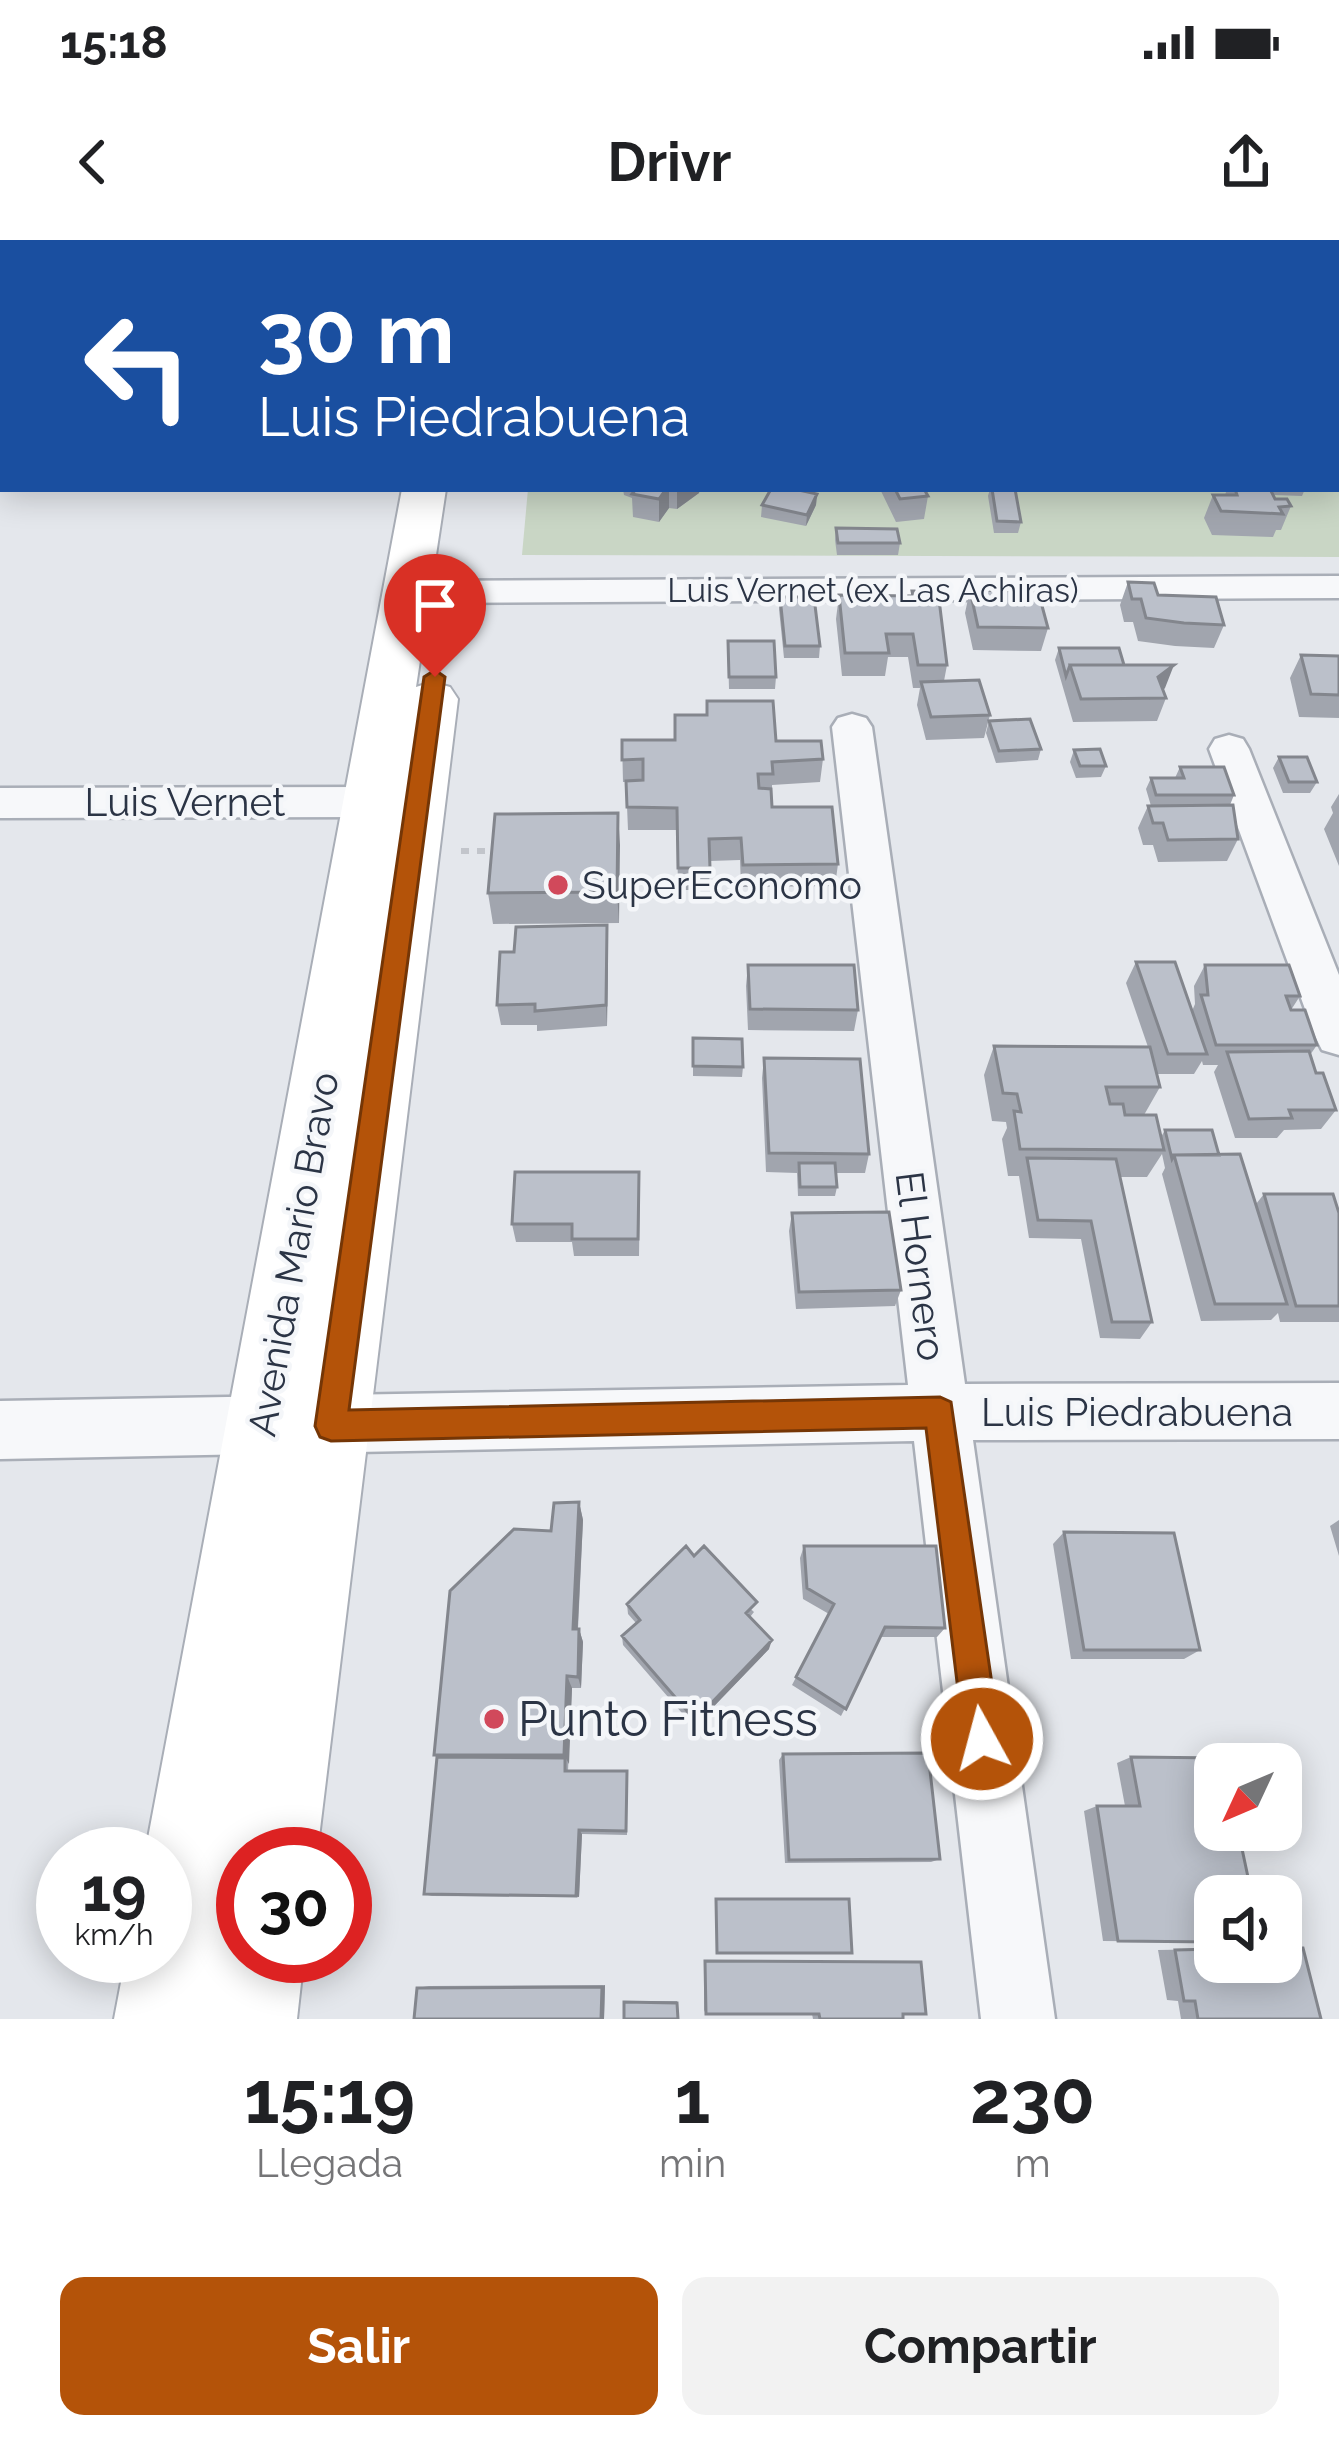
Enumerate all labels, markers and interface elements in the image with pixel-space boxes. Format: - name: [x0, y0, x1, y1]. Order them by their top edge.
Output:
- text: 15:18: [60, 16, 168, 69]
- icon: back: [60, 129, 126, 195]
- icon: share: [1213, 129, 1279, 195]
- text: Drivr: [608, 130, 731, 194]
- text: 30 m: [258, 284, 455, 383]
- icon: left: [60, 288, 216, 444]
- text: Luis Piedrabuena: [258, 385, 690, 449]
- pin: [384, 554, 486, 677]
- street label: Luis Vernet (ex Las Achiras): [667, 571, 1079, 610]
- icon: arrive: [402, 572, 468, 638]
- street label: Luis Vernet: [85, 779, 285, 825]
- place label: SuperEconomo: [582, 862, 862, 908]
- marker: SuperEconomo: [545, 872, 571, 898]
- street label: Avenida Mario Bravo: [238, 1068, 348, 1440]
- street label: El Hornero: [887, 1169, 955, 1363]
- street label: Luis Piedrabuena: [981, 1389, 1293, 1435]
- position arrow: [919, 1676, 1045, 1802]
- place label: Punto Fitness: [518, 1691, 818, 1747]
- marker: Punto Fitness: [481, 1706, 507, 1732]
- north arrow: [1194, 1743, 1302, 1851]
- map controls: [1194, 1743, 1302, 1983]
- speed limit sign: 30: [216, 1827, 372, 1983]
- text: 19: [82, 1855, 146, 1925]
- button: sound: [1194, 1875, 1302, 1983]
- text: km/h: [74, 1917, 154, 1952]
- text: 15:19: [244, 2055, 415, 2140]
- text: 1: [675, 2055, 710, 2140]
- text: 230: [970, 2055, 1095, 2140]
- text: Llegada: [256, 2140, 403, 2186]
- text: min: [659, 2140, 726, 2186]
- text: m: [1015, 2140, 1051, 2186]
- button: Salir: [60, 2277, 658, 2415]
- button: Compartir: [682, 2277, 1279, 2415]

